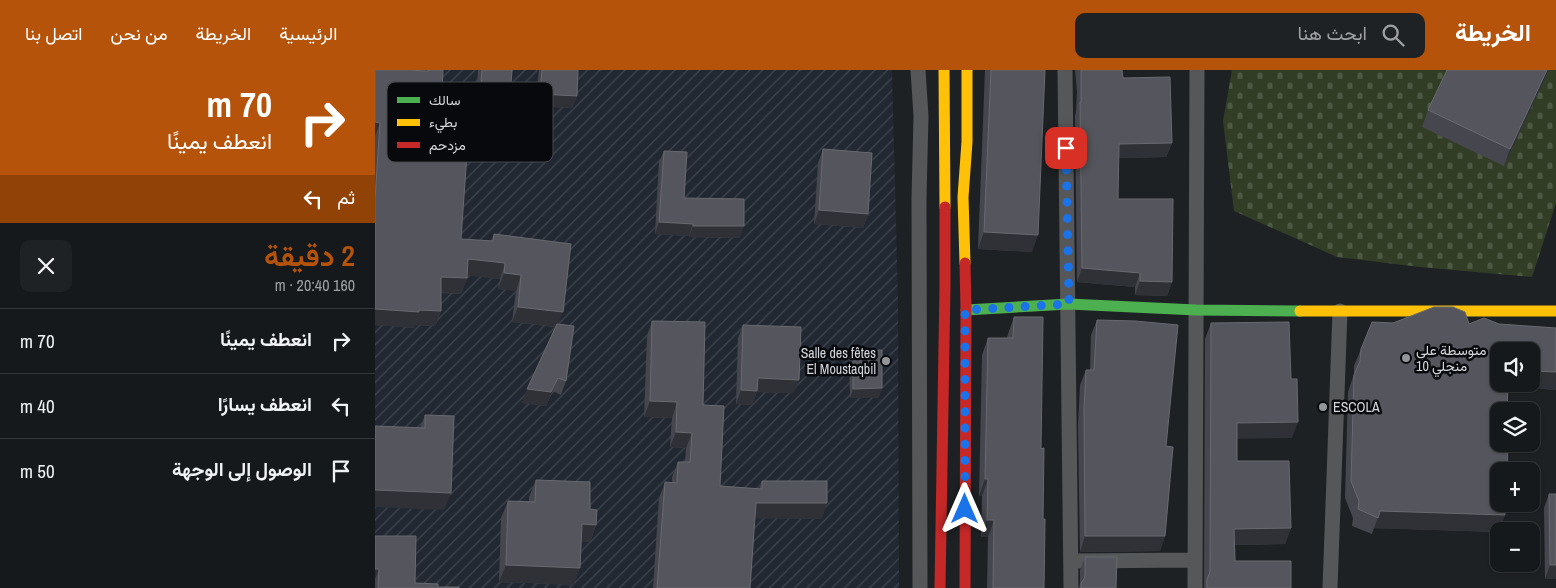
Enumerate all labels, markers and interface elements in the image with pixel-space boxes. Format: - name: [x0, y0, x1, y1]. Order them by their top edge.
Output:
- search box: [1075, 13, 1425, 58]
- text: الخريطة: [1455, 16, 1531, 48]
- text: ابحث هنا: [1297, 20, 1367, 46]
- text: اتصل بنا: [25, 21, 82, 46]
- text: من نحن: [110, 21, 168, 46]
- text: الخريطة: [196, 21, 251, 46]
- text: الرئيسية: [279, 21, 337, 46]
- icon: search: [1379, 21, 1407, 49]
- text: 70 m: [207, 81, 272, 128]
- legend: [387, 82, 553, 162]
- icon: right: [290, 90, 355, 155]
- text: سالك: [429, 91, 460, 109]
- text: بطيء: [429, 113, 457, 134]
- text: انعطف يمينًا: [167, 126, 272, 156]
- pin: [1045, 127, 1087, 169]
- icon: arrive: [1052, 134, 1080, 162]
- text: مزدحم: [429, 136, 466, 154]
- text: ثم: [337, 184, 355, 210]
- icon: left: [299, 185, 327, 213]
- text: 2 دقيقة: [264, 235, 355, 275]
- button: close: [20, 240, 72, 292]
- text: 160 m · 20:40: [275, 274, 355, 296]
- text: انعطف يمينًا: [220, 326, 312, 352]
- icon: right: [327, 327, 355, 355]
- text: 70 m: [20, 328, 55, 354]
- place label: متوسطة علي منجلي 10: [1416, 341, 1487, 378]
- map controls: [1490, 342, 1540, 572]
- button: sound: [1490, 342, 1540, 392]
- place label: Salle des fêtes El Moustaqbil: [801, 344, 876, 378]
- marker: متوسطة علي منجلي 10: [1400, 352, 1412, 364]
- marker: Salle des fêtes El Moustaqbil: [880, 355, 892, 367]
- text: انعطف يسارًا: [218, 391, 312, 417]
- icon: left: [327, 392, 355, 420]
- text: 40 m: [20, 393, 55, 419]
- place label: ESCOLA: [1333, 398, 1380, 416]
- marker: ESCOLA: [1317, 401, 1329, 413]
- button: layers: [1490, 402, 1540, 452]
- text: الوصول إلى الوجهة: [172, 456, 312, 482]
- icon: arrive: [327, 457, 355, 485]
- text: 50 m: [20, 458, 55, 484]
- button: +: [1490, 462, 1540, 512]
- position arrow: [938, 482, 990, 534]
- button: −: [1490, 522, 1540, 572]

